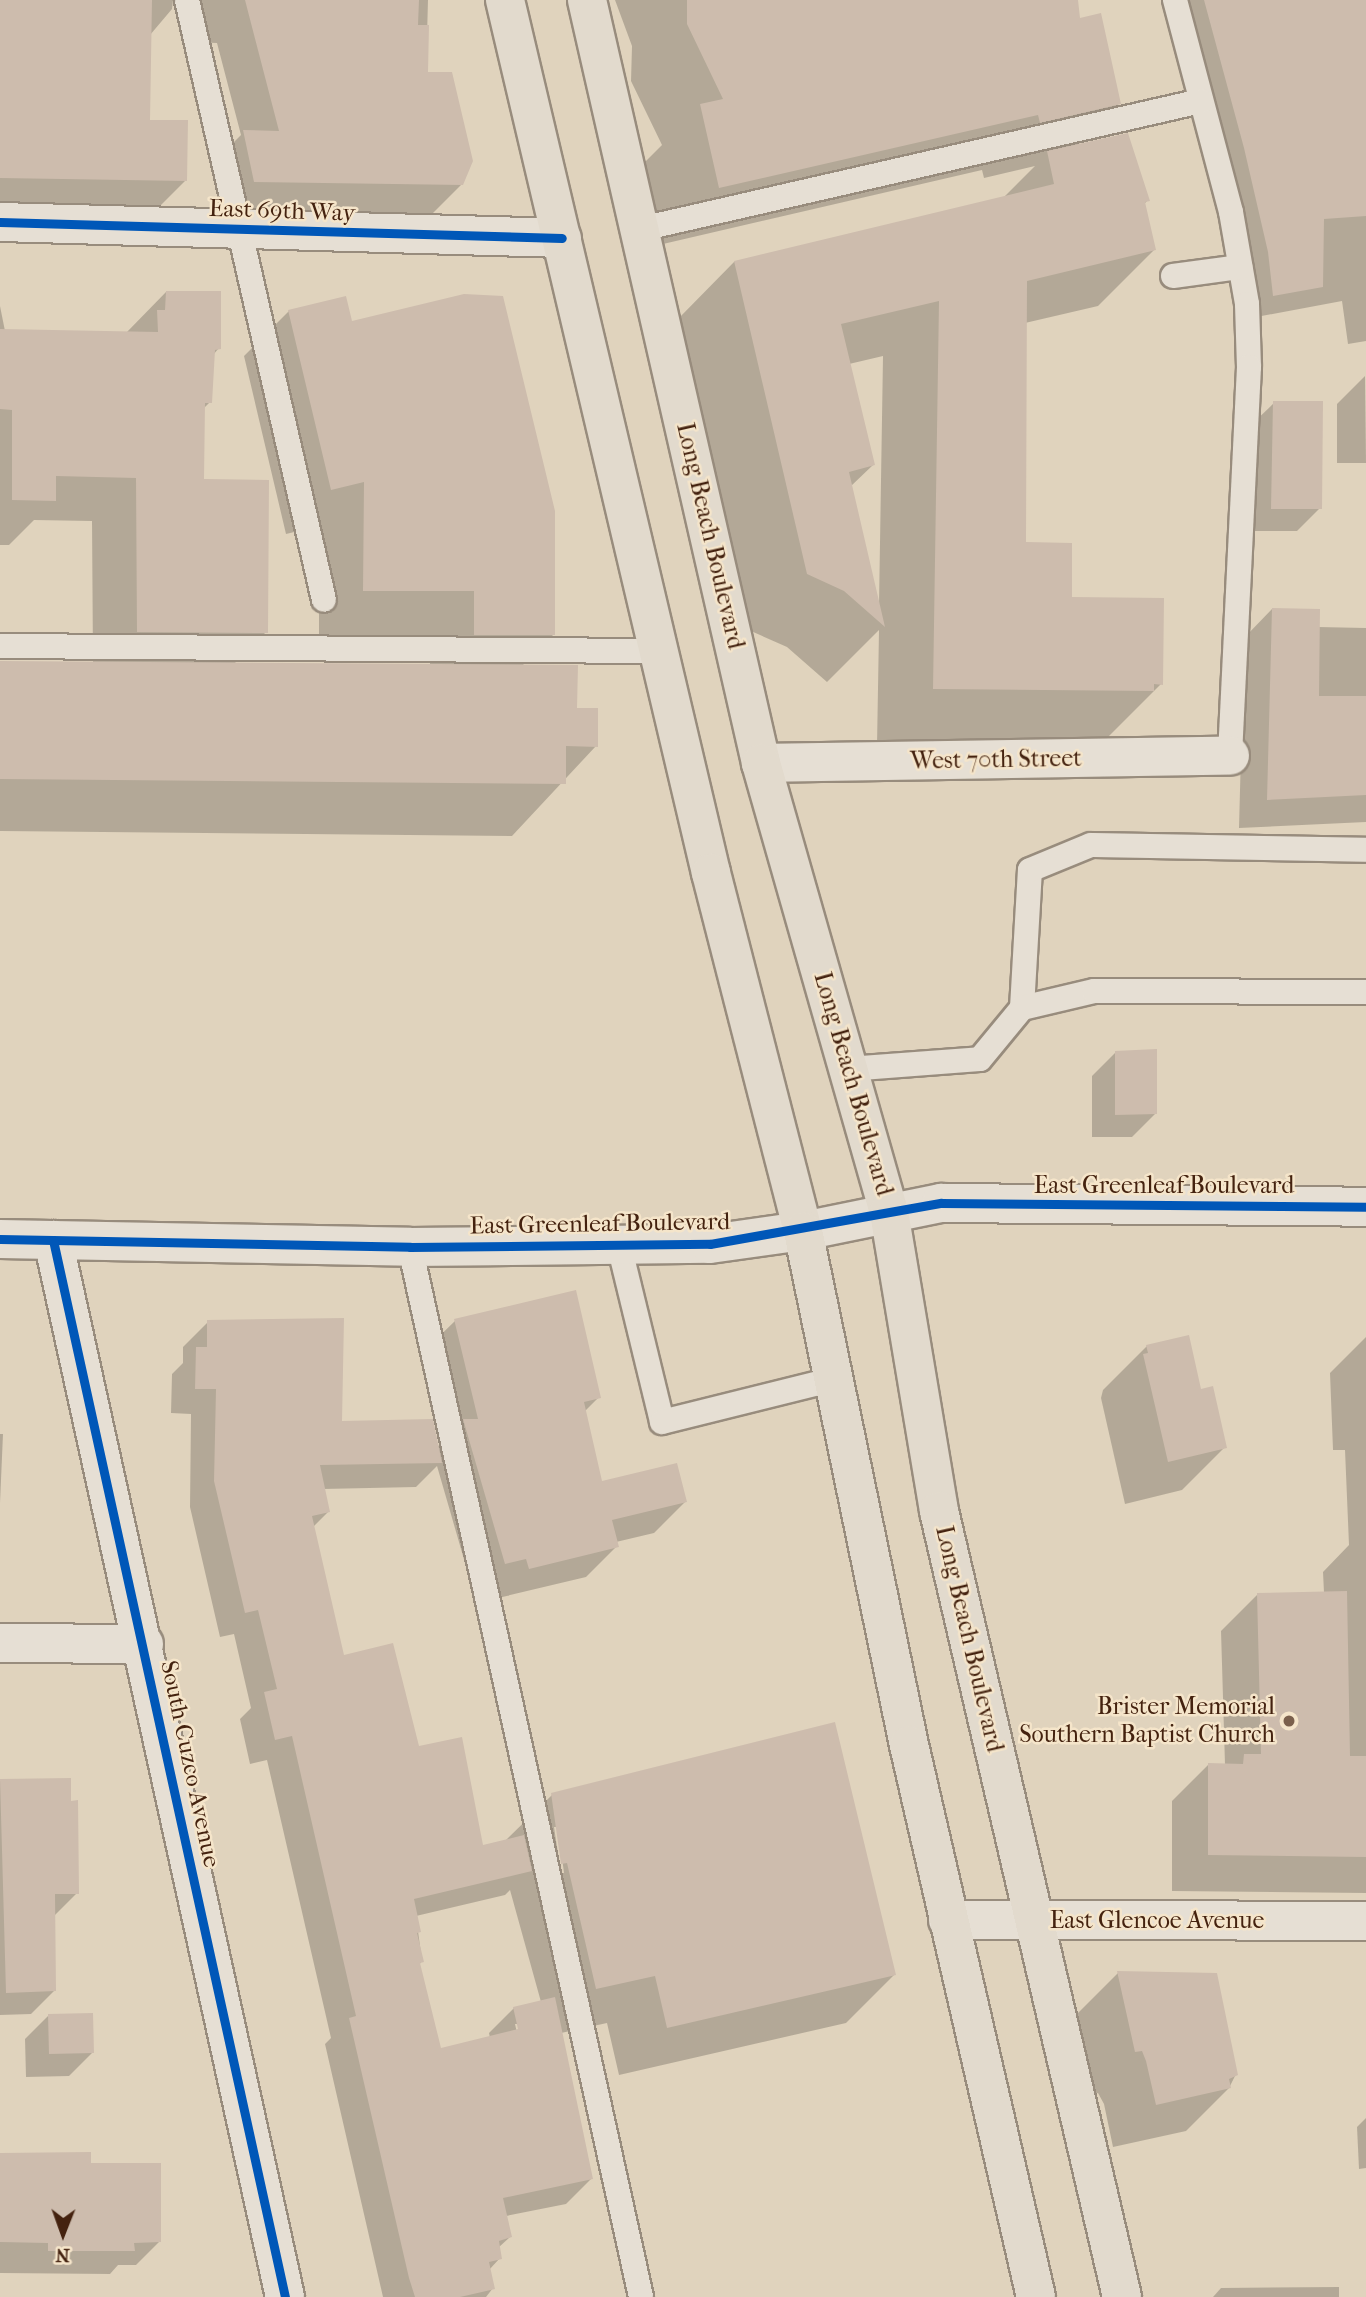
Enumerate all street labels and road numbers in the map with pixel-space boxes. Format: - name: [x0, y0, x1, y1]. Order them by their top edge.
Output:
- street label: East 69th Way: [208, 194, 356, 228]
- street label: Long Beach Boulevard: [670, 420, 750, 652]
- street label: West 70th Street: [910, 744, 1082, 776]
- street label: Long Beach Boulevard: [807, 969, 899, 1199]
- street label: East Greenleaf Boulevard: [1034, 1172, 1294, 1200]
- street label: East Greenleaf Boulevard: [469, 1207, 731, 1241]
- street label: Long Beach Boulevard: [929, 1523, 1009, 1755]
- street label: South Cuzco Avenue: [154, 1658, 226, 1870]
- street label: East Glencoe Avenue: [1050, 1907, 1264, 1935]

